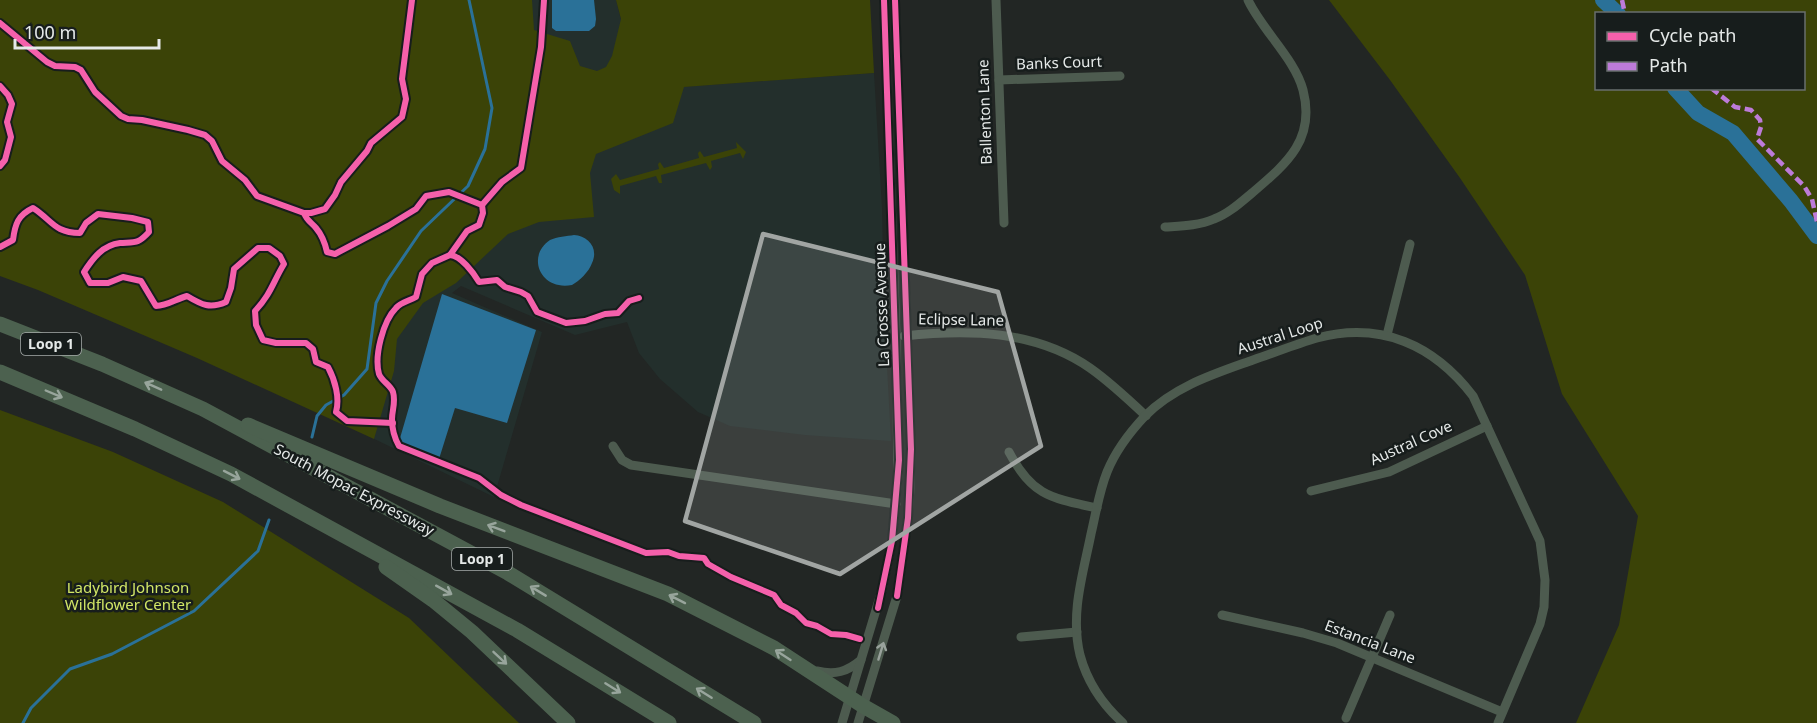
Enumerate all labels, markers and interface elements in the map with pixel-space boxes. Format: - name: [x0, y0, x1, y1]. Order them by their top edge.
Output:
- scale bar: [15, 12, 159, 50]
- legend: [1595, 12, 1805, 90]
- text: 100 m: [24, 20, 76, 44]
- text: Cycle path: [1649, 23, 1736, 47]
- street label: Banks Court: [1016, 50, 1103, 73]
- text: Path: [1649, 53, 1688, 77]
- street label: Ballenton Lane: [972, 59, 996, 165]
- street label: La Crosse Avenue: [869, 243, 893, 367]
- street label: Eclipse Lane: [918, 308, 1004, 330]
- street label: Austral Loop: [1234, 312, 1325, 358]
- road number: Loop 1: [21, 333, 81, 355]
- one-way arrow: [144, 380, 162, 392]
- one-way arrow: [44, 389, 63, 400]
- street label: Austral Cove: [1366, 415, 1455, 469]
- street label: South Mopac Expressway: [271, 438, 438, 540]
- one-way arrow: [222, 469, 240, 481]
- one-way arrow: [487, 522, 506, 533]
- road number: Loop 1: [452, 548, 512, 570]
- park label: Ladybird Johnson Wildflower Center: [65, 577, 191, 614]
- one-way arrow: [435, 585, 453, 596]
- one-way arrow: [530, 585, 547, 597]
- one-way arrow: [669, 592, 687, 604]
- street label: Estancia Lane: [1322, 615, 1419, 668]
- one-way arrow: [876, 642, 887, 661]
- one-way arrow: [775, 648, 792, 660]
- one-way arrow: [492, 650, 507, 665]
- one-way arrow: [604, 682, 621, 694]
- one-way arrow: [696, 686, 713, 698]

